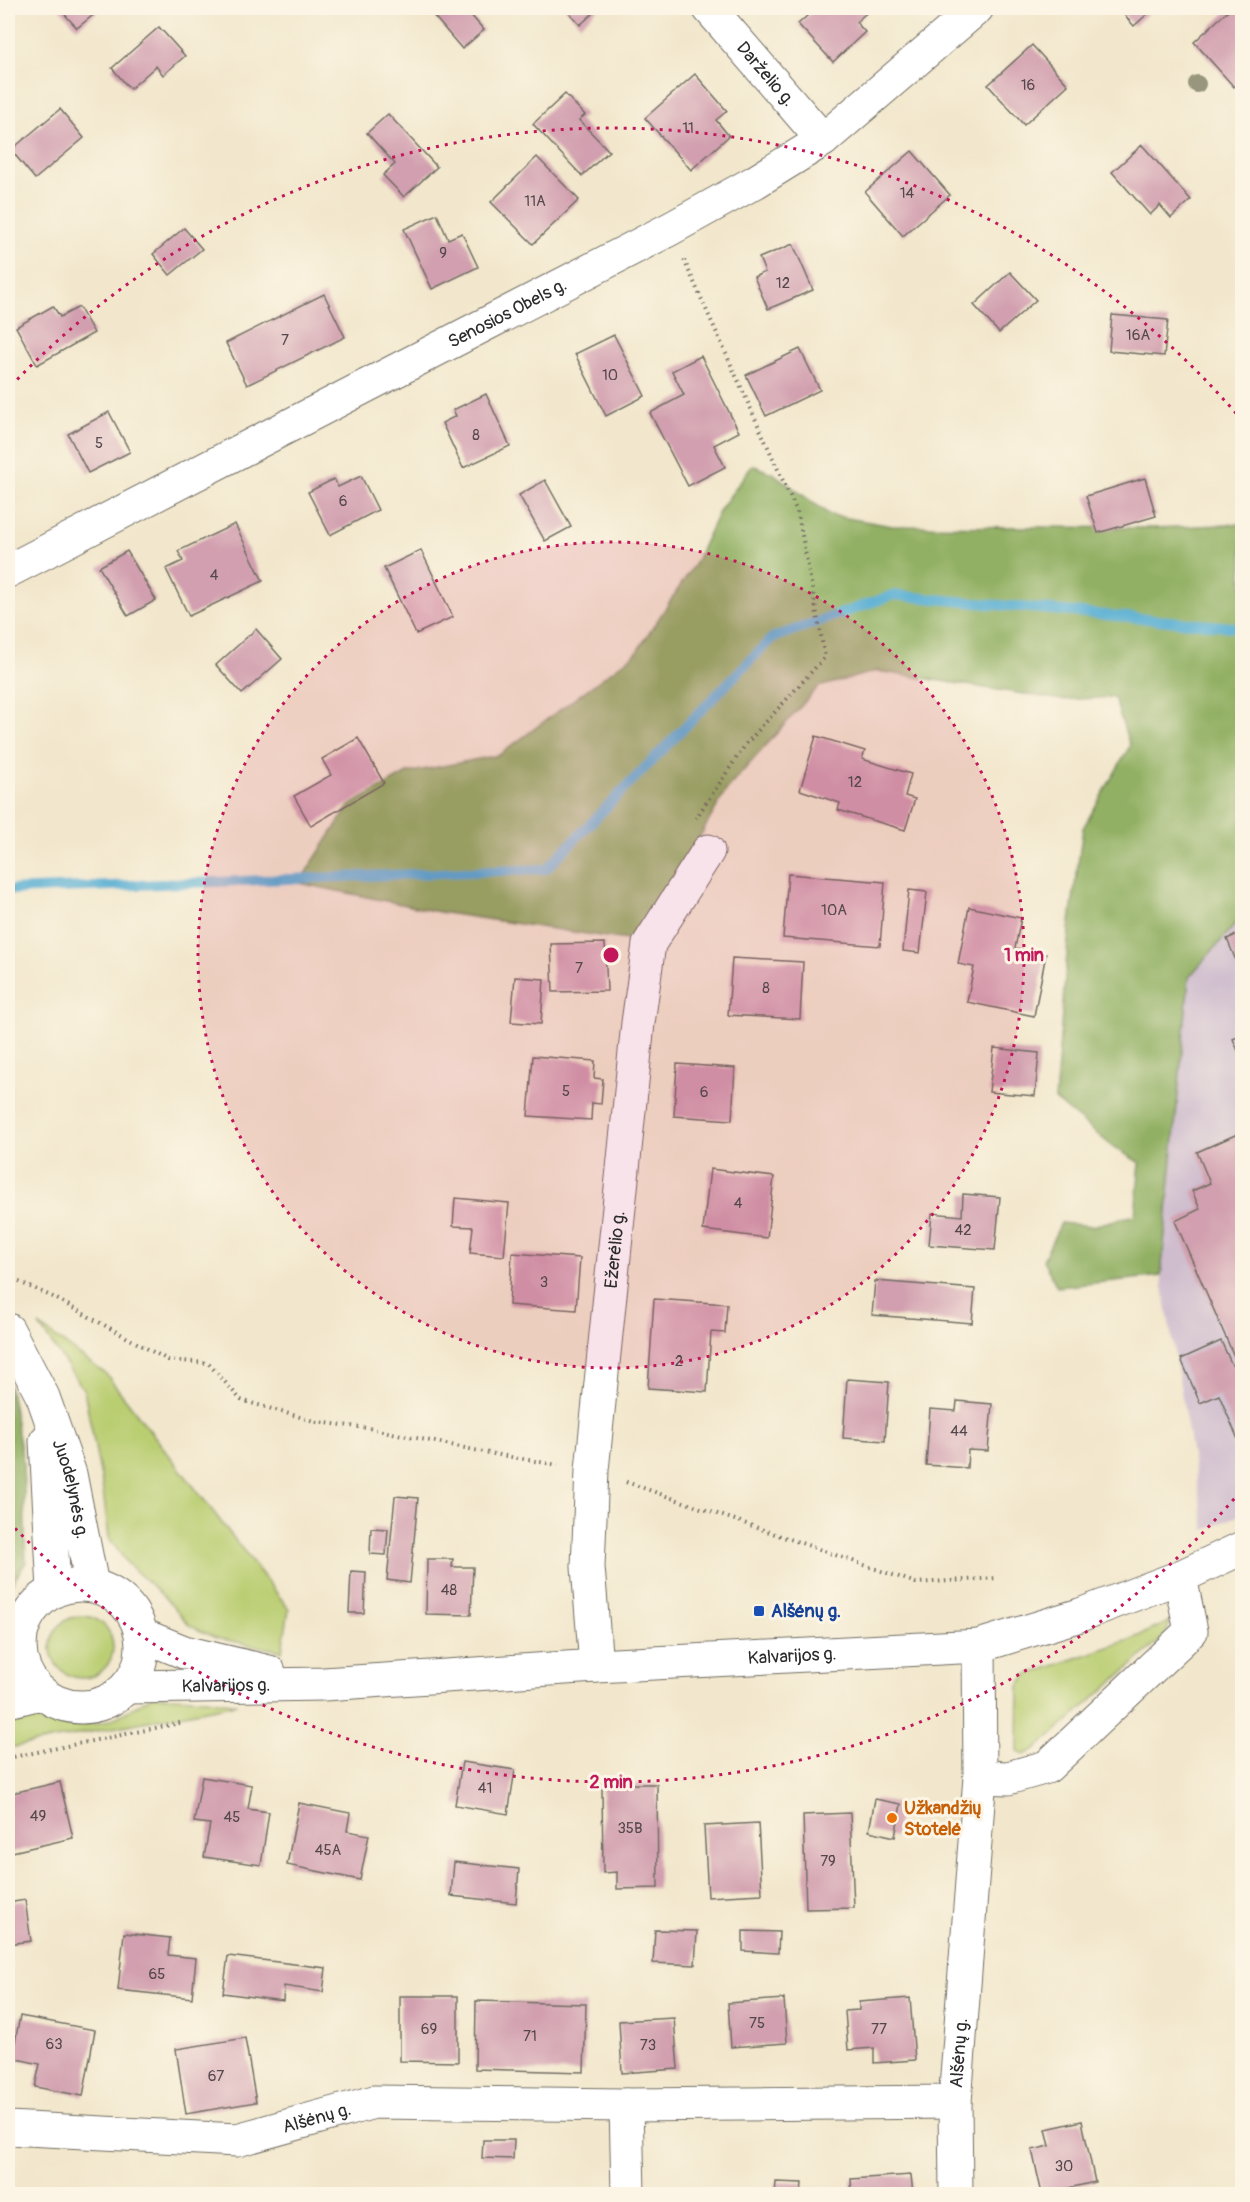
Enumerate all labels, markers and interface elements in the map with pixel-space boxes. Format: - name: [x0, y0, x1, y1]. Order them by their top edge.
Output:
- street label: Darželio g.: [731, 37, 800, 111]
- house number: 16: [1021, 76, 1035, 95]
- house number: 11: [682, 119, 694, 138]
- house number: 14: [900, 184, 915, 203]
- house number: 11A: [524, 192, 546, 211]
- house number: 9: [439, 244, 447, 263]
- street label: Senosios Obels g.: [444, 273, 571, 354]
- house number: 12: [776, 274, 790, 293]
- house number: 16A: [1126, 326, 1150, 345]
- house number: 7: [281, 331, 289, 350]
- house number: 10: [602, 366, 618, 385]
- house number: 8: [472, 426, 480, 445]
- house number: 5: [95, 434, 103, 453]
- house number: 6: [339, 492, 347, 511]
- house number: 4: [210, 566, 219, 585]
- house number: 12: [848, 773, 862, 792]
- house number: 10A: [821, 901, 847, 920]
- text: 1 min: [1004, 944, 1044, 967]
- centre of rings: [601, 945, 621, 965]
- house number: 7: [575, 959, 583, 978]
- house number: 8: [762, 979, 770, 998]
- house number: 5: [562, 1082, 570, 1101]
- house number: 6: [700, 1083, 708, 1102]
- house number: 4: [734, 1194, 743, 1213]
- street label: Ežerėlio g.: [600, 1210, 631, 1289]
- house number: 42: [954, 1221, 972, 1240]
- house number: 3: [540, 1273, 548, 1292]
- house number: 2: [675, 1352, 683, 1371]
- house number: 44: [950, 1422, 968, 1441]
- street label: Juodelynės g.: [47, 1436, 94, 1541]
- house number: 48: [441, 1581, 458, 1600]
- place label: Alšėnų g.: [771, 1600, 841, 1623]
- marker: Alšėnų g.: [752, 1604, 766, 1618]
- street label: Kalvarijos g.: [747, 1642, 837, 1670]
- street label: Kalvarijos g.: [181, 1674, 271, 1698]
- text: 2 min: [589, 1771, 633, 1794]
- house number: 41: [478, 1779, 492, 1798]
- place label: Užkandžių Stotelė: [904, 1797, 982, 1841]
- house number: 49: [30, 1807, 46, 1826]
- house number: 45: [224, 1808, 240, 1827]
- marker: Užkandžių Stotelė: [885, 1811, 899, 1825]
- house number: 35B: [618, 1819, 643, 1838]
- house number: 45A: [315, 1841, 342, 1860]
- house number: 79: [820, 1852, 836, 1871]
- house number: 65: [149, 1965, 165, 1984]
- house number: 75: [749, 2014, 765, 2033]
- street label: Alšėnų g.: [945, 2017, 973, 2089]
- house number: 69: [421, 2020, 437, 2039]
- house number: 77: [871, 2020, 887, 2039]
- house number: 71: [523, 2027, 537, 2046]
- house number: 63: [45, 2035, 63, 2054]
- house number: 73: [640, 2036, 656, 2055]
- house number: 67: [208, 2067, 224, 2086]
- street label: Alšėnų g.: [280, 2098, 354, 2139]
- house number: 30: [1055, 2157, 1073, 2176]

